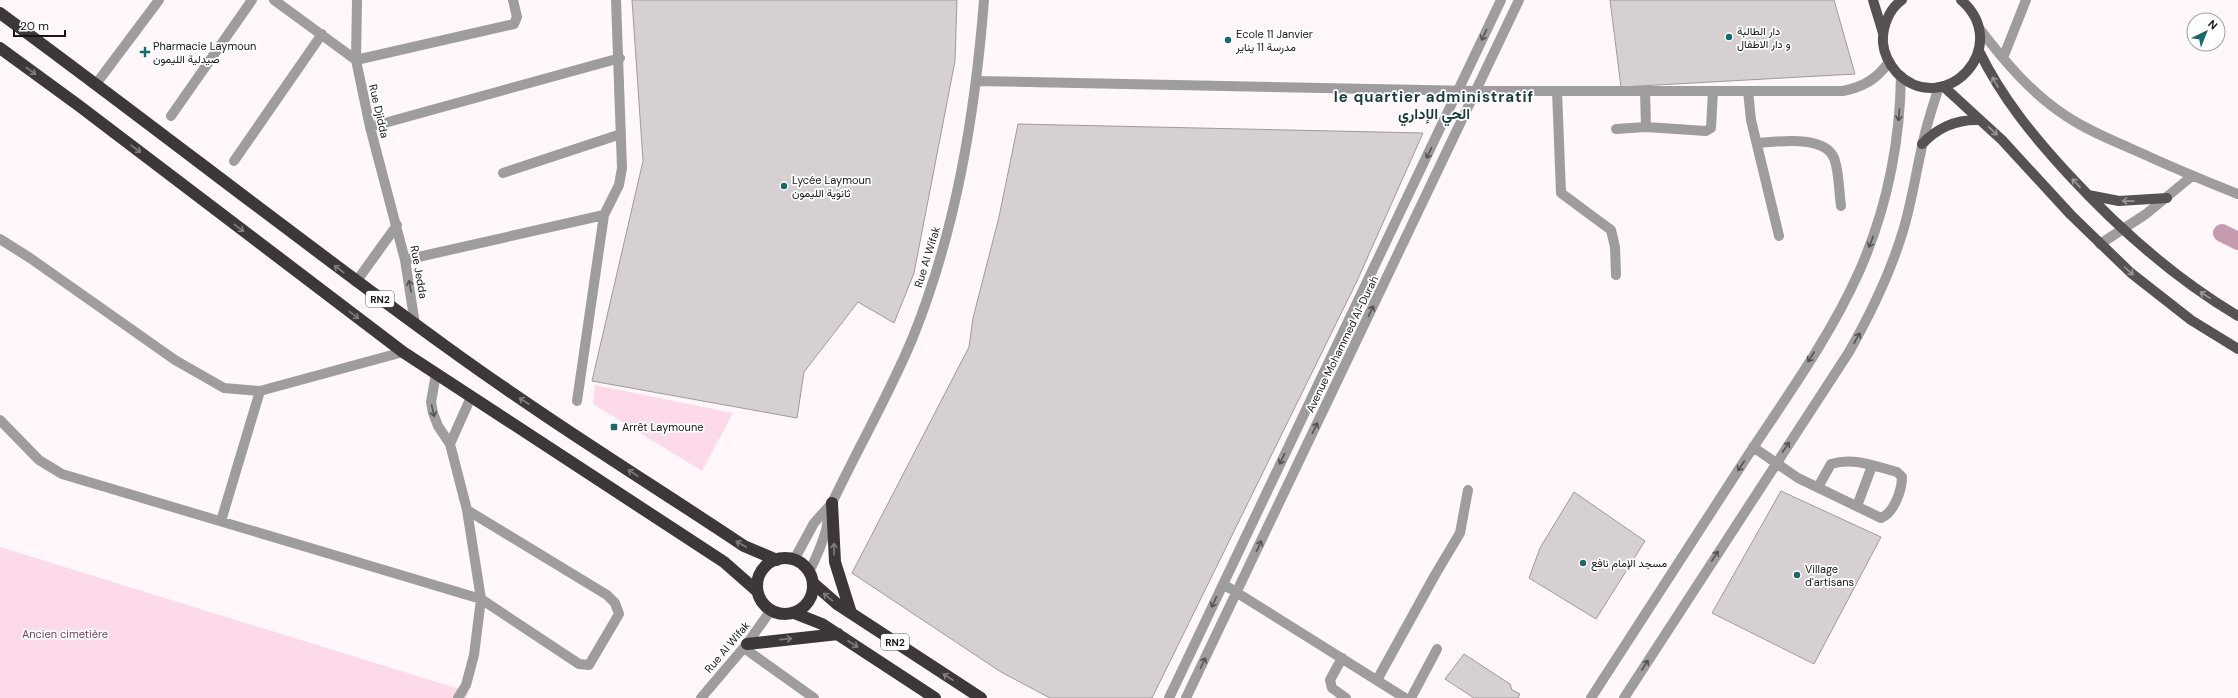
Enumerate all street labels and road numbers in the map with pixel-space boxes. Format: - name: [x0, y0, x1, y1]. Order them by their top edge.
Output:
- street label: Rue Djidda: [366, 83, 392, 139]
- street label: Rue Al Wifak: [911, 224, 943, 289]
- street label: Rue Jedda: [407, 244, 431, 300]
- street label: Avenue Mohammed Al-Durah: [1303, 274, 1381, 414]
- road number: RN2: [366, 291, 394, 307]
- street label: Rue Al Wifak: [701, 618, 753, 676]
- road number: RN2: [881, 634, 909, 650]

